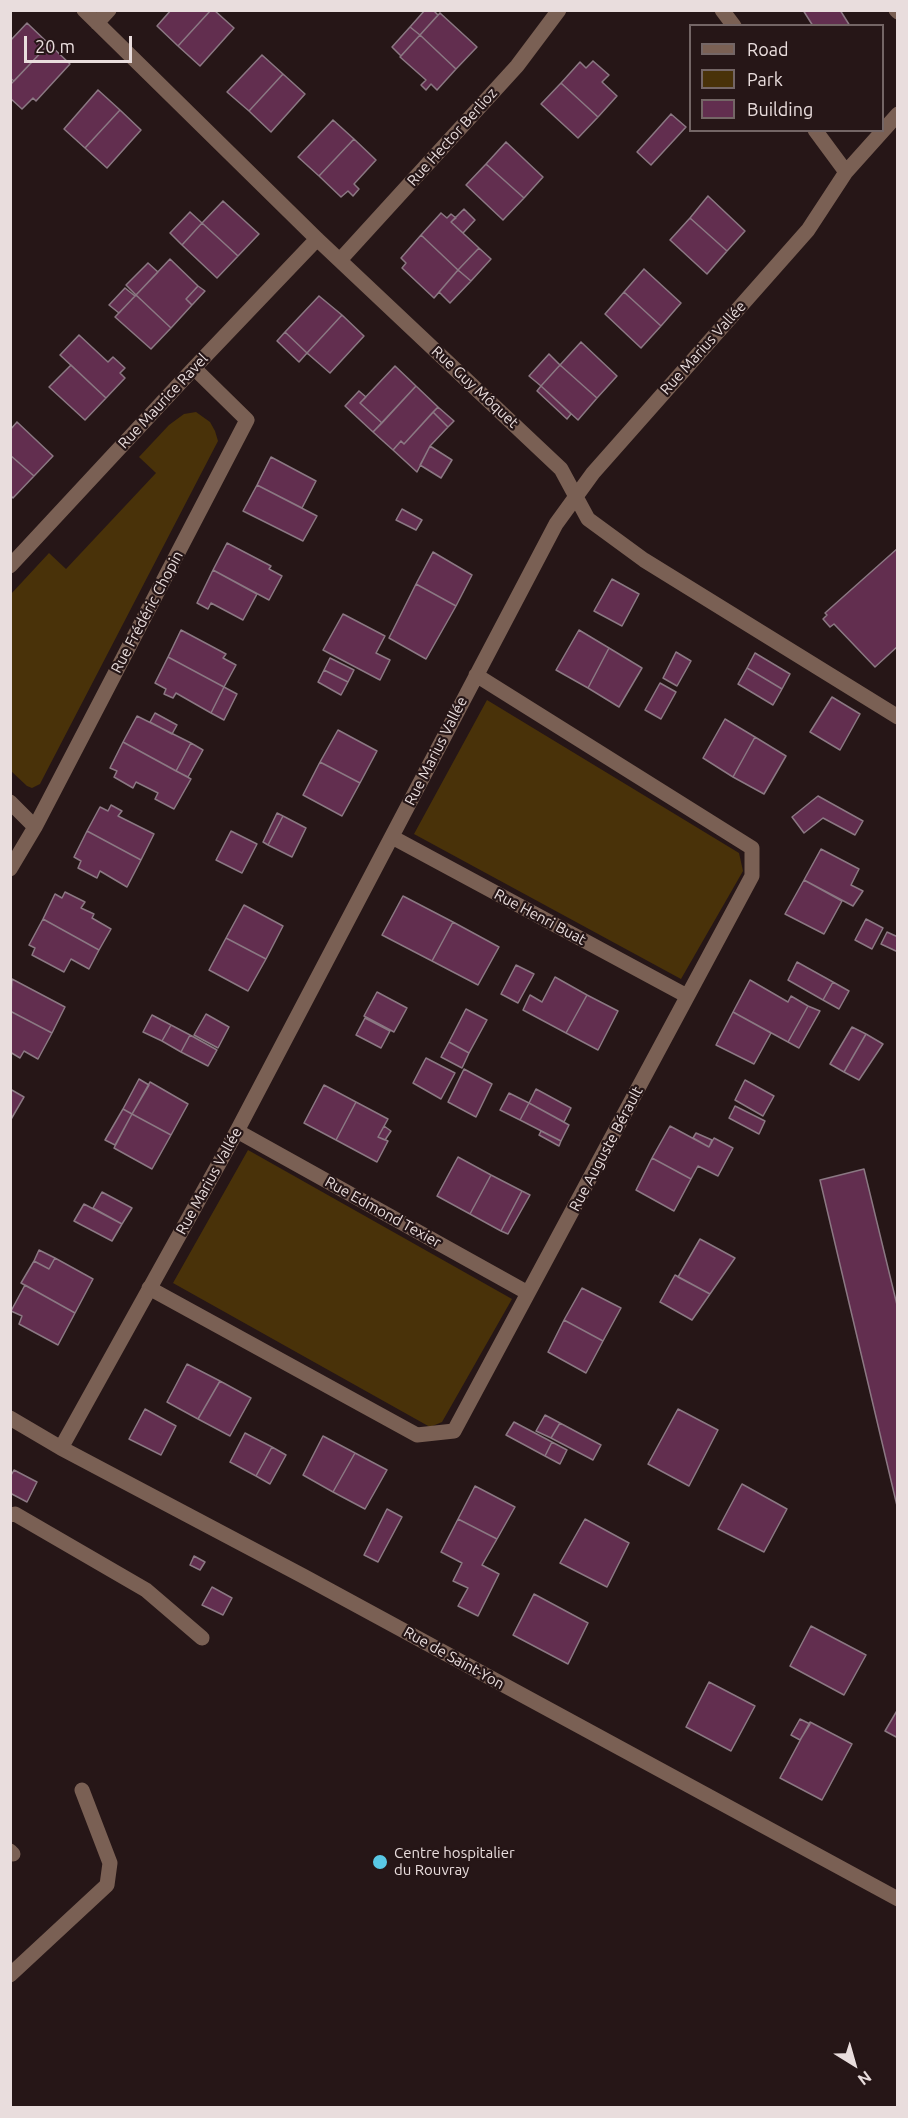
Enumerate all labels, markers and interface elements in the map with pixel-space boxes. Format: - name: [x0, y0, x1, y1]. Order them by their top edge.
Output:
- scale bar: [27, 24, 135, 62]
- legend: [689, 24, 884, 132]
- text: 20 m: [35, 36, 75, 56]
- text: Road: [747, 39, 789, 59]
- text: Park: [747, 69, 783, 89]
- street label: Rue Hector Berlioz: [403, 84, 501, 190]
- text: Building: [747, 99, 813, 119]
- street label: Rue Marius Vallée: [656, 298, 750, 398]
- street label: Rue Guy Môquet: [428, 342, 522, 432]
- street label: Rue Maurice Ravel: [114, 350, 212, 452]
- street label: Rue Frédéric Chopin: [107, 548, 187, 676]
- street label: Rue Marius Vallée: [401, 694, 471, 808]
- street label: Rue Henri Buat: [491, 885, 589, 949]
- street label: Rue Auguste Bérault: [565, 1084, 647, 1214]
- street label: Rue Marius Vallée: [172, 1124, 246, 1238]
- street label: Rue Edmond Texier: [322, 1173, 444, 1251]
- street label: Rue de Saint-Yon: [400, 1623, 508, 1693]
- place label: Centre hospitalier du Rouvray: [394, 1844, 515, 1879]
- marker: Centre hospitalier du Rouvray: [371, 1853, 389, 1871]
- north arrow: [824, 2034, 884, 2094]
- text: N: [855, 2068, 875, 2089]

